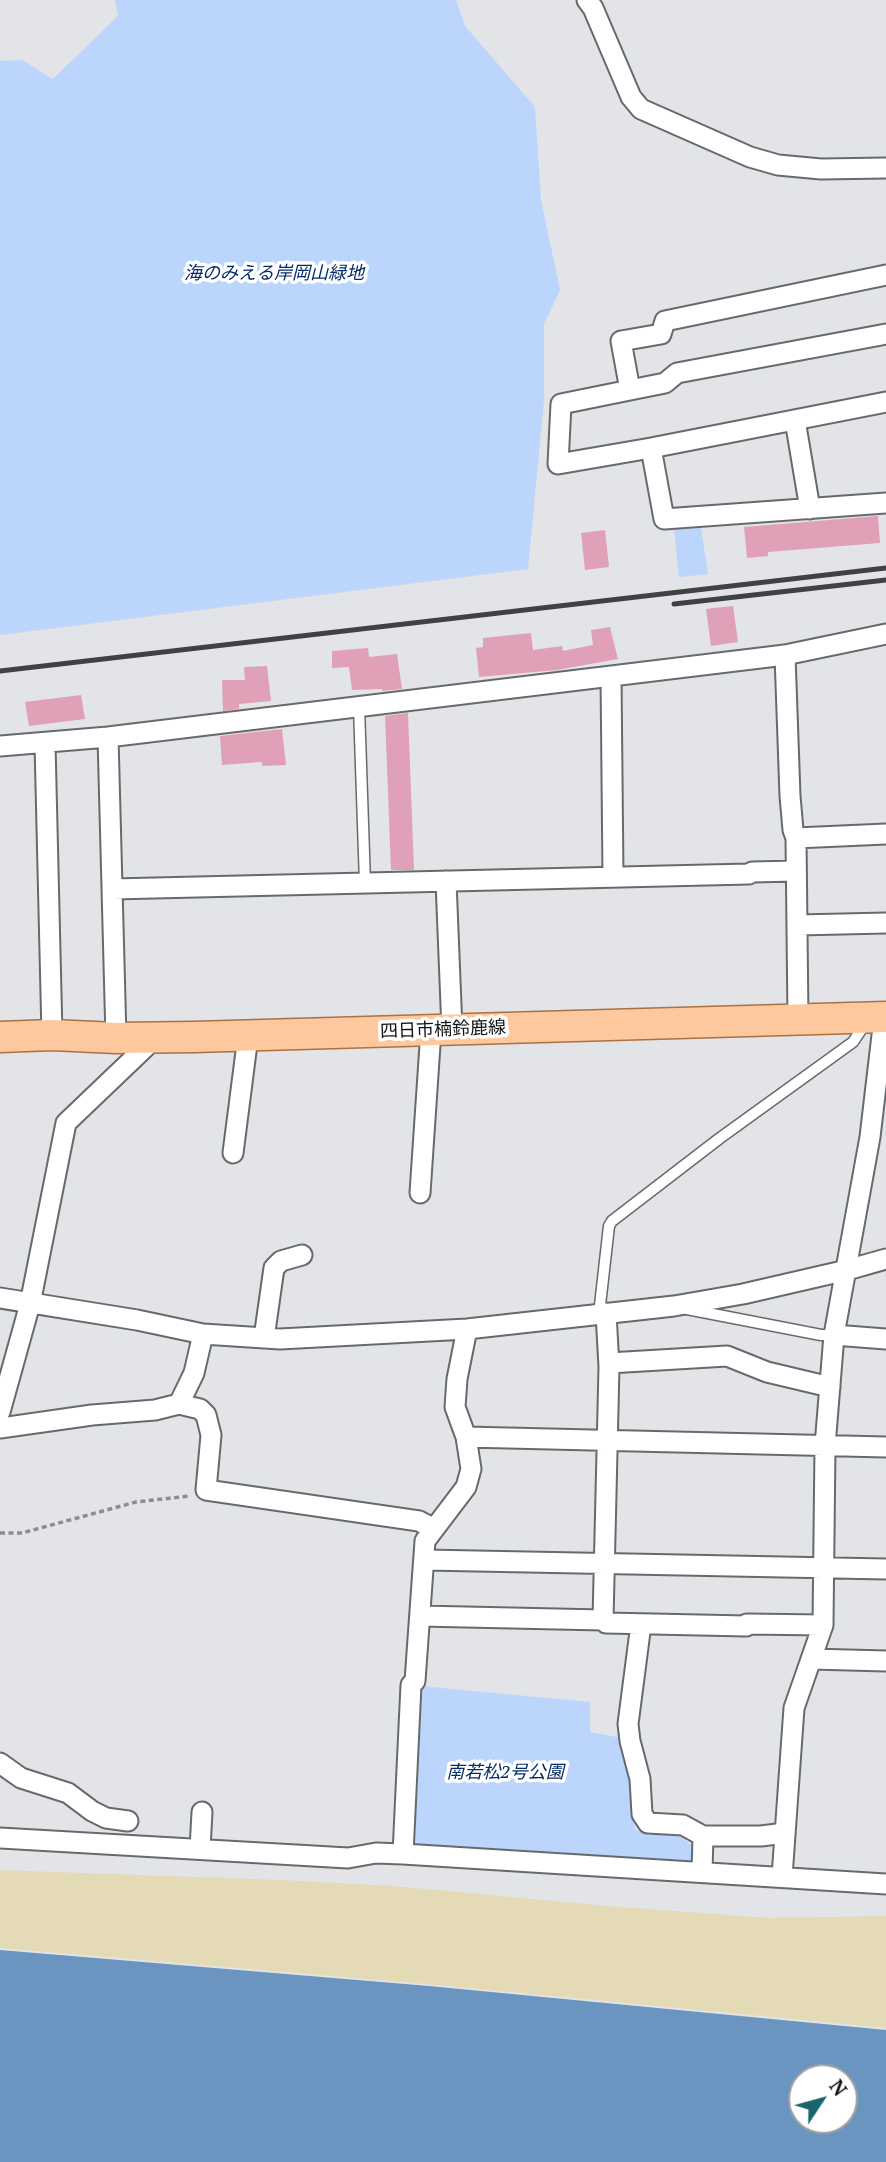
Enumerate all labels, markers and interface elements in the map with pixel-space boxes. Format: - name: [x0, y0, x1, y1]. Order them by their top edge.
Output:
- park label: 海のみえる岸岡山緑地: [184, 263, 364, 285]
- street label: 四日市楠鈴鹿線: [380, 1017, 506, 1043]
- park label: 南若松2号公園: [446, 1762, 564, 1784]
- north arrow: [788, 2064, 858, 2134]
- text: N: [824, 2074, 853, 2101]

